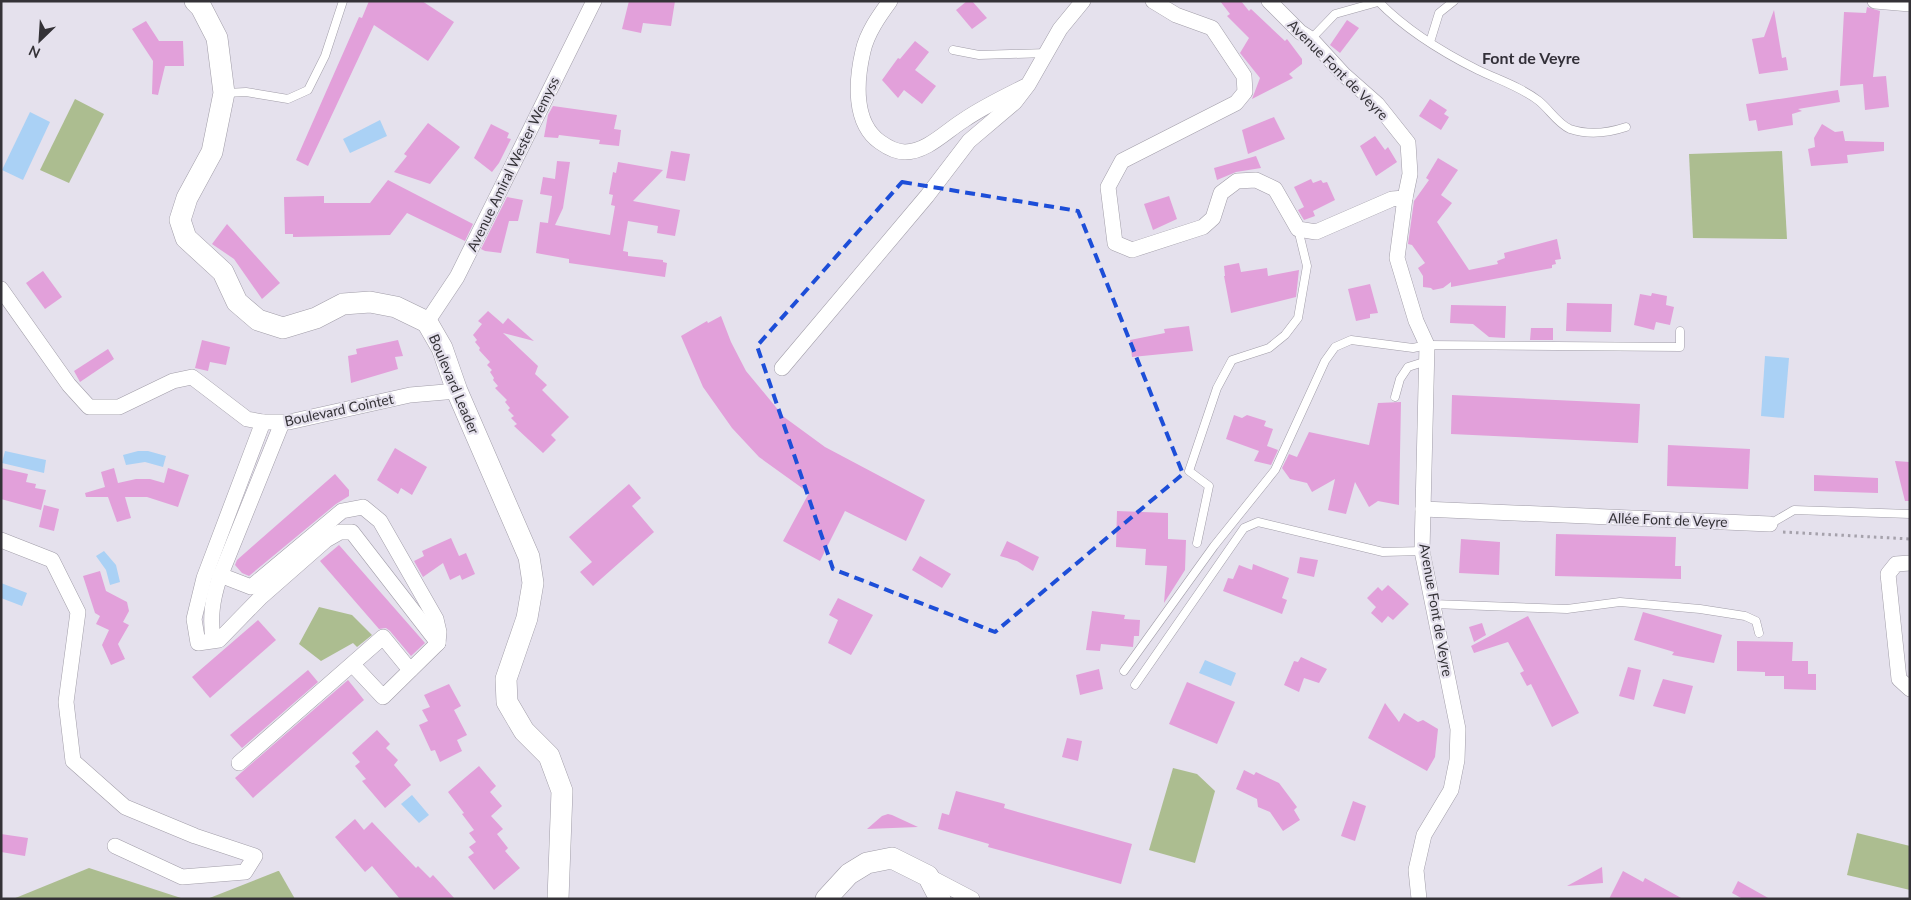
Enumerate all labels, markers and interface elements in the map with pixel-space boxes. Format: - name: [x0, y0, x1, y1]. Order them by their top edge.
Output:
- north arrow: [15, 15, 65, 65]
- street label: Avenue Font de Veyre: [1285, 16, 1392, 123]
- text: N: [26, 42, 43, 62]
- district label: Font de Veyre: [1482, 48, 1580, 67]
- street label: Avenue Amiral Wester Wemyss: [463, 74, 562, 254]
- street label: Boulevard Leader: [426, 331, 483, 436]
- street label: Boulevard Cointet: [283, 390, 395, 429]
- street label: Allée Font de Veyre: [1608, 509, 1728, 530]
- street label: Avenue Font de Veyre: [1416, 542, 1457, 678]

